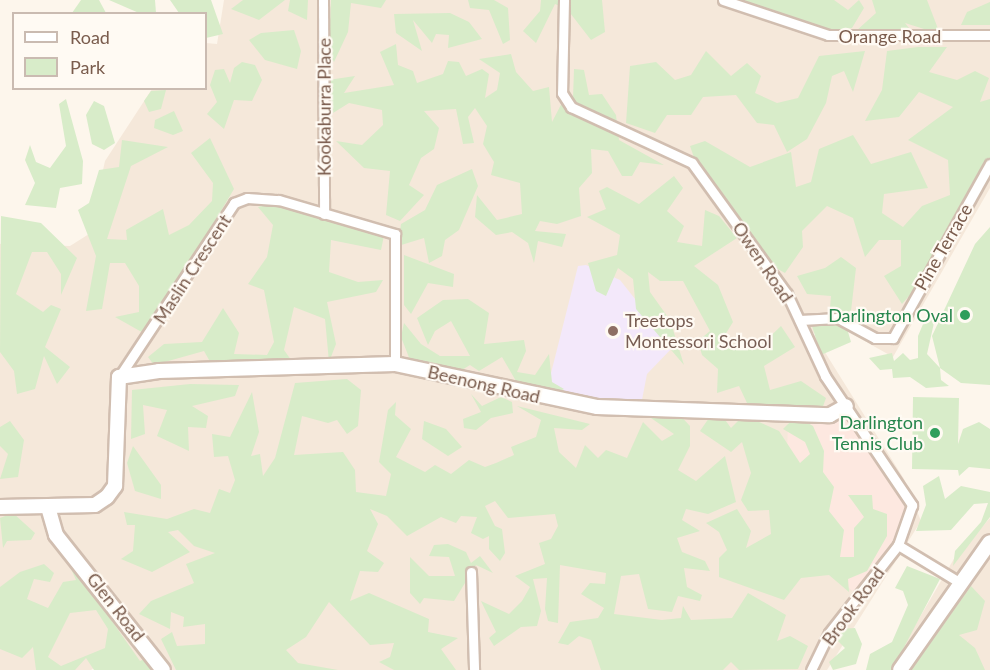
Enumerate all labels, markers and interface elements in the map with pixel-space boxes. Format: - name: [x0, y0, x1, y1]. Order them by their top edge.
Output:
- legend: [12, 12, 207, 90]
- street label: Orange Road: [839, 25, 941, 47]
- text: Road: [70, 26, 110, 48]
- street label: Kookaburra Place: [313, 38, 335, 176]
- text: Park: [70, 56, 105, 78]
- street label: Pine Terrace: [909, 200, 977, 294]
- street label: Maslin Crescent: [149, 210, 235, 328]
- street label: Owen Road: [728, 218, 798, 306]
- place label: Darlington Oval: [828, 304, 953, 326]
- marker: Darlington Oval: [958, 308, 972, 322]
- place label: Treetops Montessori School: [625, 310, 772, 352]
- marker: Treetops Montessori School: [606, 324, 620, 338]
- street label: Beenong Road: [426, 361, 542, 407]
- place label: Darlington Tennis Club: [832, 412, 923, 454]
- marker: Darlington Tennis Club: [928, 426, 942, 440]
- street label: Brook Road: [817, 563, 889, 649]
- street label: Glen Road: [82, 568, 150, 646]

